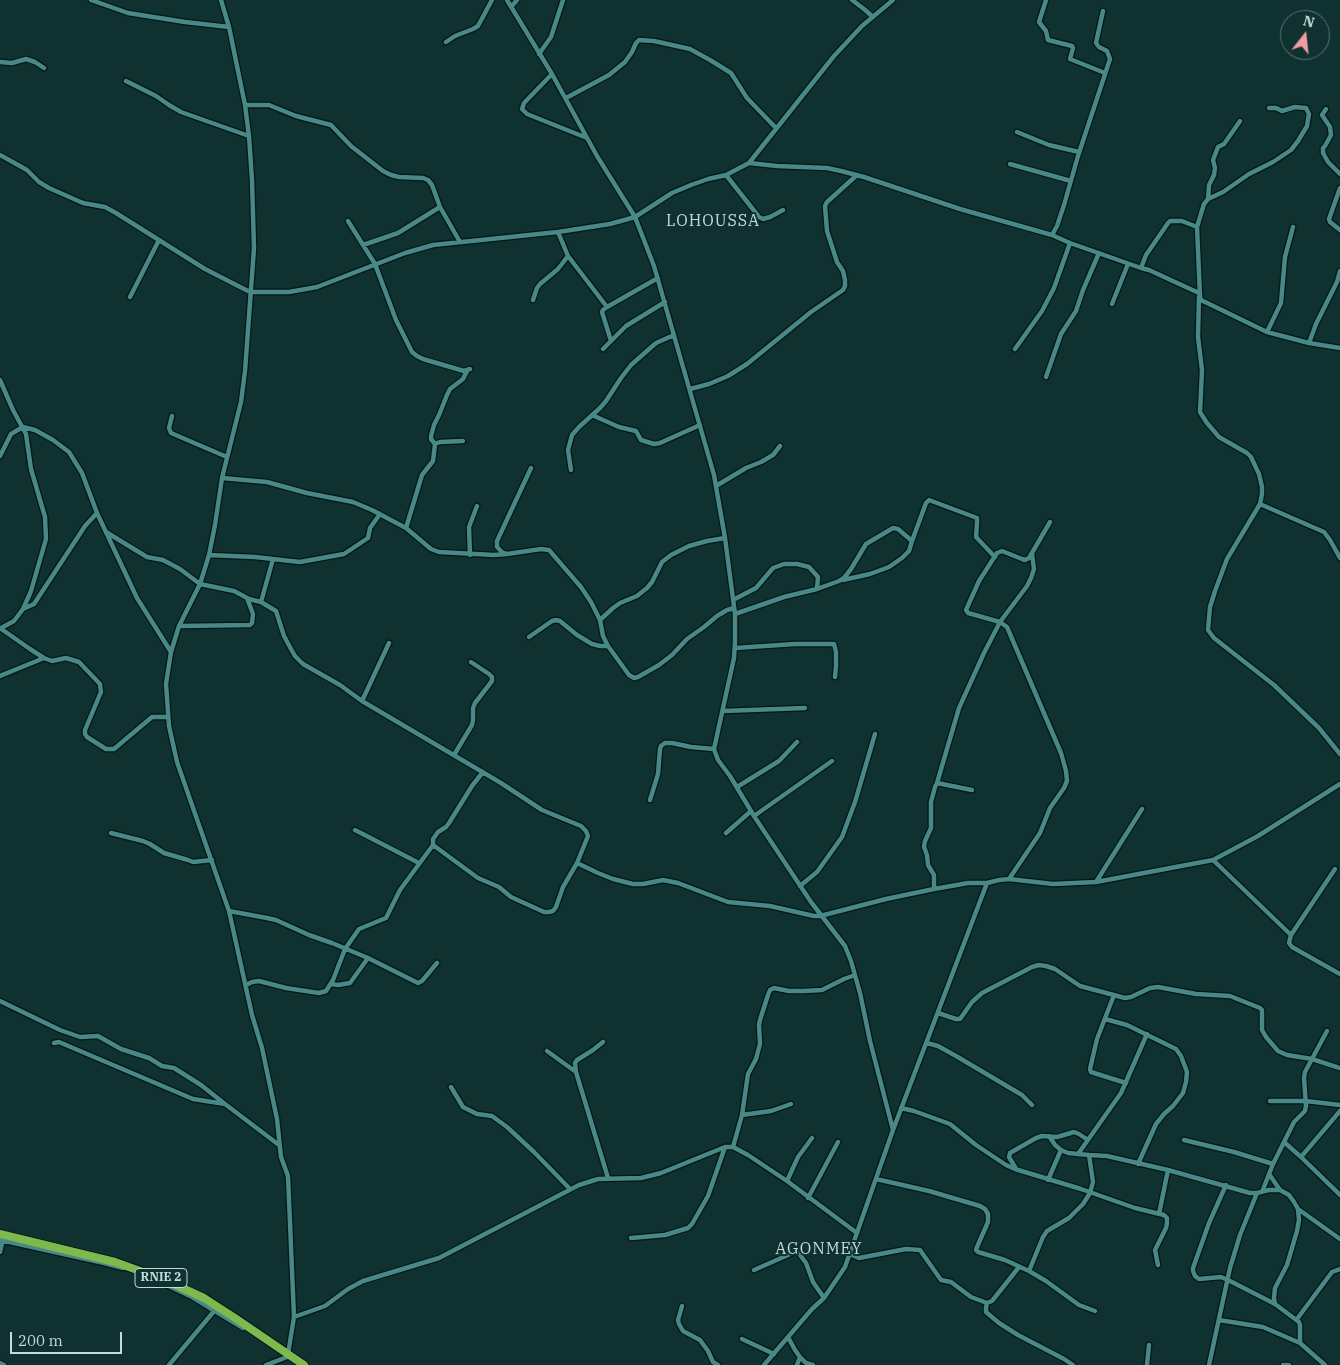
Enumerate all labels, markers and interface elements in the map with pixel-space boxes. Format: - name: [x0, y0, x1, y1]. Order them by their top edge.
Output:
- north arrow: [1280, 10, 1330, 60]
- text: N: [1301, 11, 1317, 32]
- district label: LOHOUSSA: [665, 211, 761, 231]
- district label: AGONMEY: [774, 1239, 864, 1259]
- road number: RNIE 2: [135, 1268, 187, 1288]
- scale bar: [12, 1322, 125, 1354]
- text: 200 m: [18, 1331, 63, 1350]

